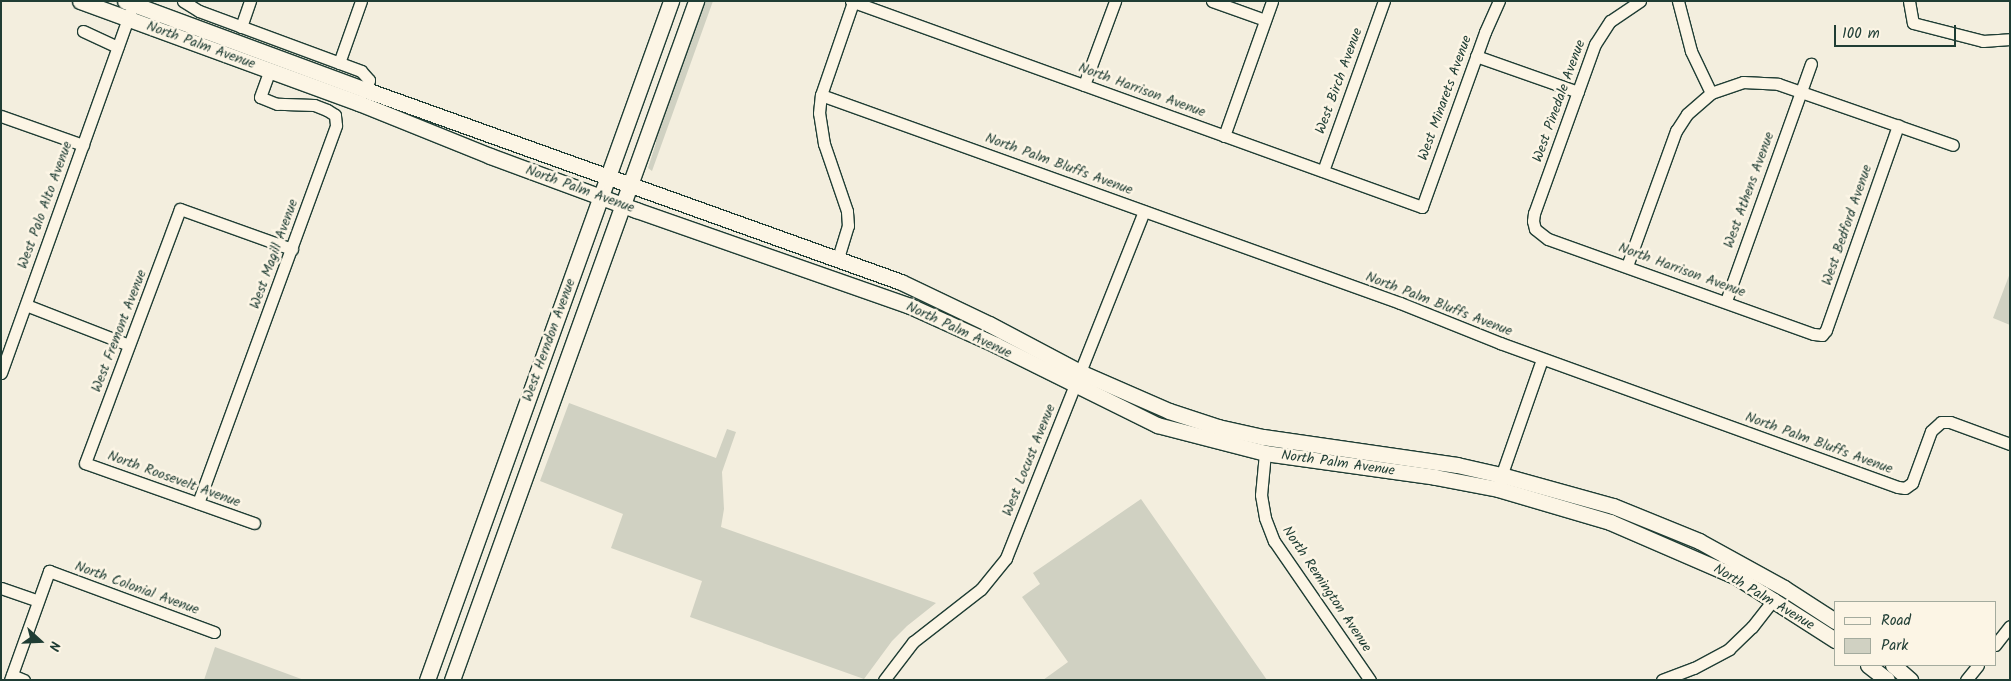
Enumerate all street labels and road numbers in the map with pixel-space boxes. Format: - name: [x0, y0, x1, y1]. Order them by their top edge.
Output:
- street label: North Palm Avenue: [144, 18, 258, 72]
- street label: West Birch Avenue: [1312, 26, 1366, 136]
- street label: West Minarets Avenue: [1415, 33, 1475, 163]
- street label: West Pinedale Avenue: [1529, 37, 1589, 165]
- street label: North Harrison Avenue: [1076, 59, 1208, 121]
- street label: North Palm Bluffs Avenue: [983, 129, 1135, 199]
- street label: West Athens Avenue: [1720, 130, 1778, 250]
- street label: West Palo Alto Avenue: [14, 139, 76, 271]
- street label: North Palm Avenue: [523, 162, 637, 216]
- street label: West Bedford Avenue: [1818, 162, 1876, 288]
- street label: West Magill Avenue: [246, 197, 302, 311]
- street label: North Harrison Avenue: [1616, 239, 1748, 301]
- street label: West Fremont Avenue: [88, 267, 150, 395]
- street label: North Palm Bluffs Avenue: [1363, 268, 1515, 340]
- street label: West Herndon Avenue: [519, 276, 579, 404]
- street label: North Palm Avenue: [904, 298, 1014, 362]
- street label: West Locust Avenue: [999, 401, 1059, 519]
- street label: North Palm Bluffs Avenue: [1743, 408, 1895, 478]
- street label: North Roosevelt Avenue: [105, 447, 243, 511]
- street label: North Palm Avenue: [1280, 447, 1396, 479]
- street label: North Remington Avenue: [1279, 523, 1375, 655]
- street label: North Colonial Avenue: [73, 558, 201, 618]
- street label: North Palm Avenue: [1711, 560, 1817, 634]

